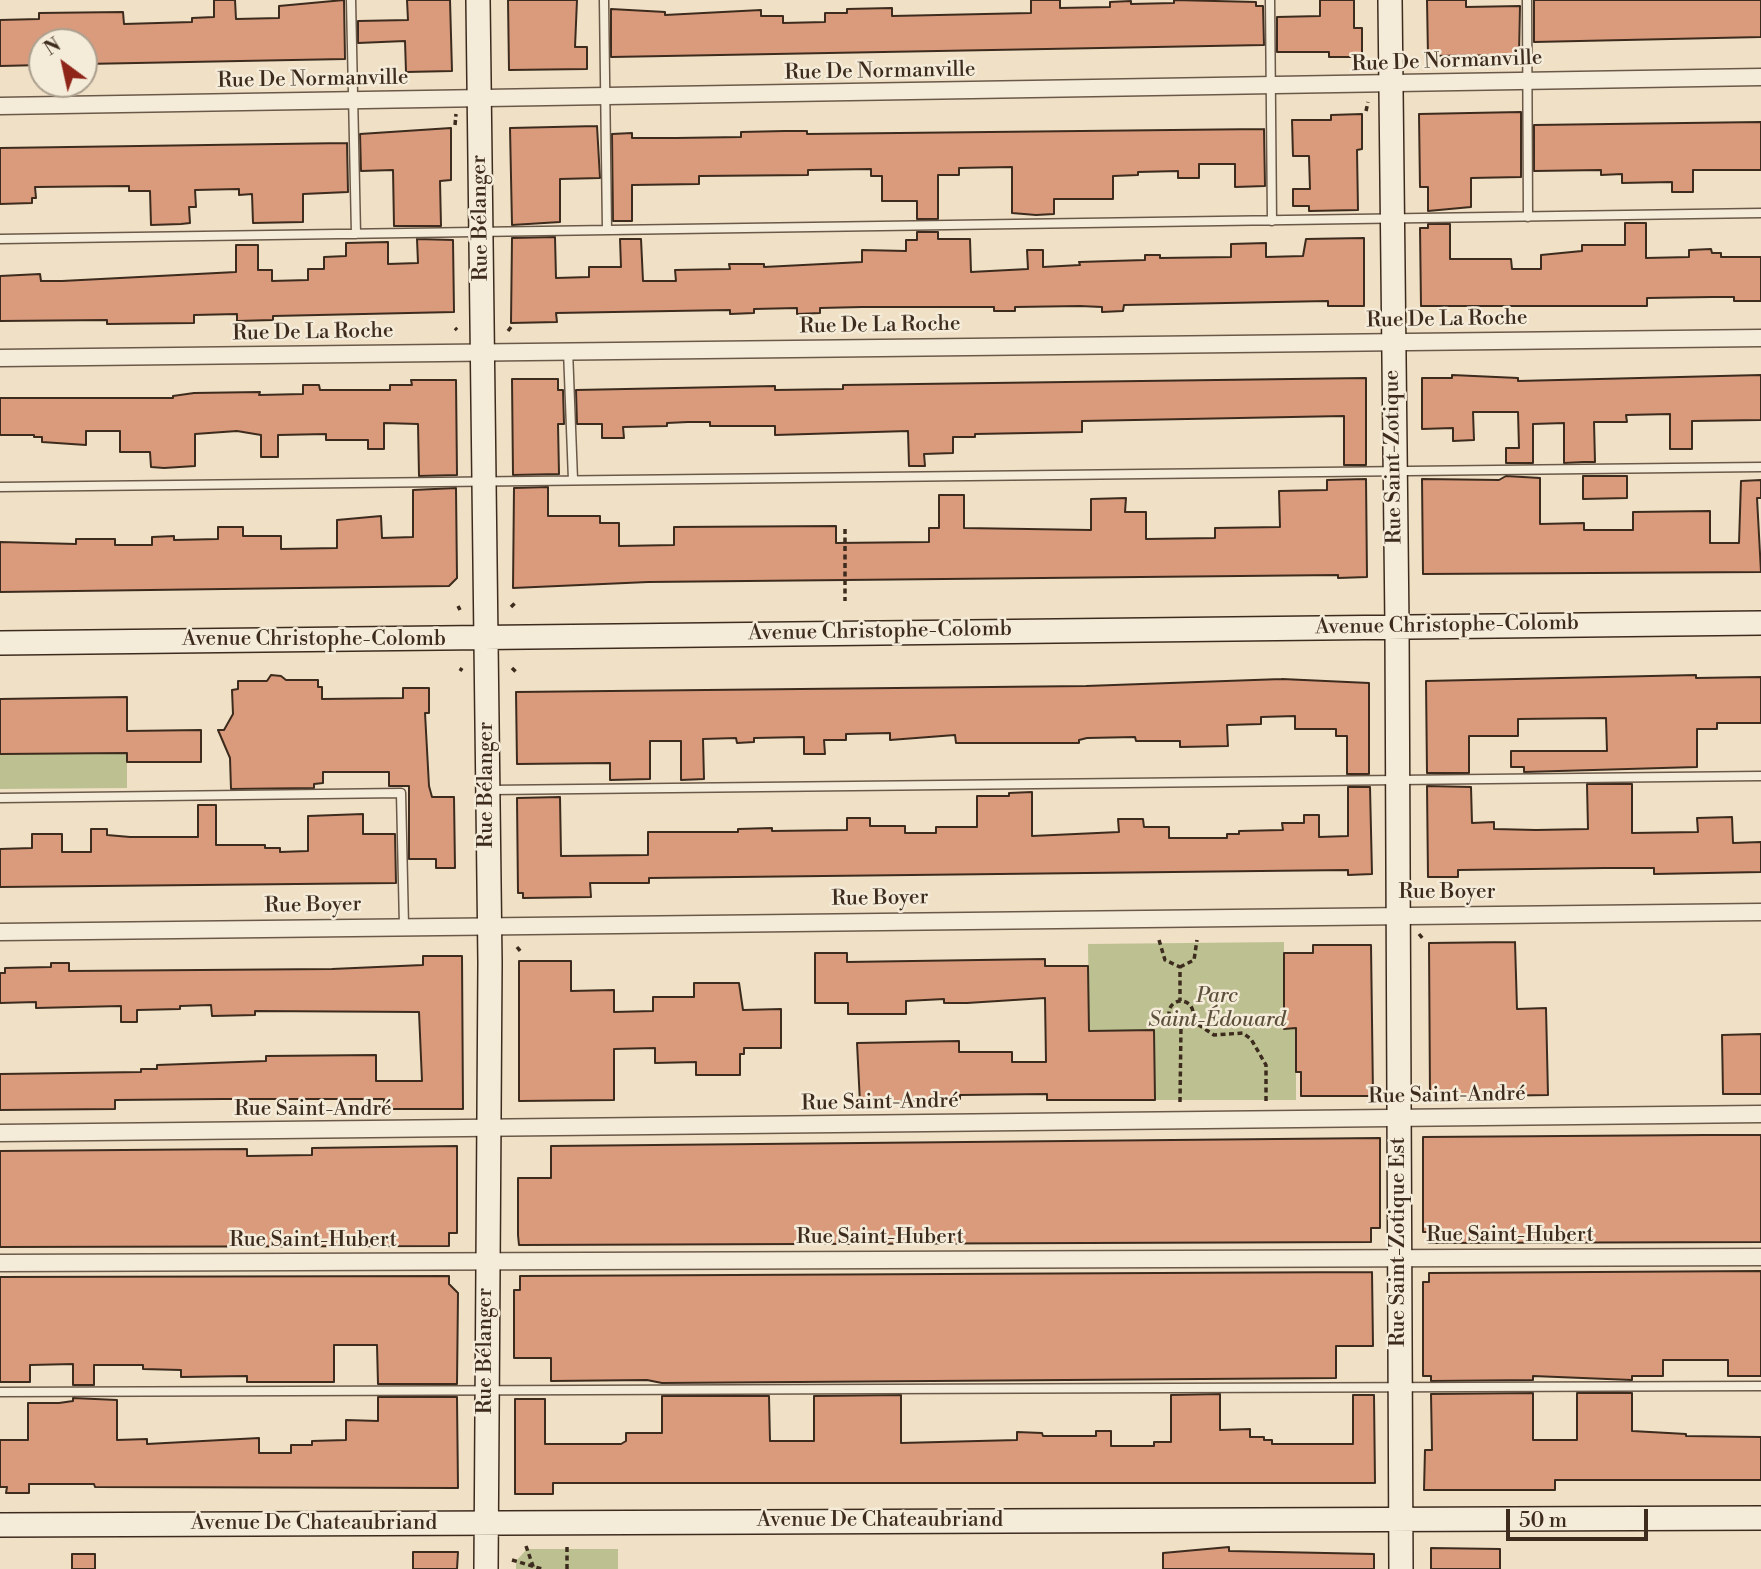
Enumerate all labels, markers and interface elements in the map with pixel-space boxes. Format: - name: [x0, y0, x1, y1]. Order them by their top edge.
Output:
- north arrow: [28, 28, 98, 98]
- text: N: [40, 33, 65, 61]
- street label: Rue De Normanville: [1351, 46, 1543, 78]
- street label: Rue De Normanville: [784, 58, 976, 86]
- street label: Rue De Normanville: [217, 66, 409, 94]
- street label: Rue Bélanger: [467, 155, 495, 281]
- street label: Rue De La Roche: [1366, 306, 1528, 334]
- street label: Rue De La Roche: [799, 312, 961, 340]
- street label: Rue De La Roche: [232, 319, 394, 347]
- street label: Rue Saint-Zotique: [1380, 370, 1408, 544]
- street label: Avenue Christophe-Colomb: [1315, 611, 1579, 641]
- street label: Avenue Christophe-Colomb: [748, 617, 1012, 647]
- street label: Avenue Christophe-Colomb: [182, 627, 446, 653]
- street label: Rue Bélanger: [474, 722, 500, 848]
- street label: Rue Boyer: [1398, 880, 1496, 906]
- street label: Rue Boyer: [831, 886, 929, 912]
- street label: Rue Boyer: [264, 893, 362, 919]
- park label: Parc Saint-Édouard: [1148, 984, 1286, 1034]
- street label: Rue Saint-André: [1368, 1082, 1526, 1110]
- street label: Rue Saint-André: [801, 1089, 959, 1117]
- street label: Rue Saint-André: [234, 1097, 392, 1123]
- street label: Rue Saint-Zotique Est: [1386, 1137, 1412, 1347]
- street label: Rue Saint-Hubert: [1426, 1223, 1594, 1249]
- street label: Rue Saint-Hubert: [796, 1225, 964, 1251]
- street label: Rue Saint-Hubert: [229, 1228, 397, 1254]
- street label: Rue Bélanger: [473, 1288, 499, 1414]
- scale bar: [1509, 1496, 1651, 1540]
- street label: Avenue De Chateaubriand: [757, 1508, 1003, 1534]
- text: 50 m: [1519, 1508, 1567, 1534]
- street label: Avenue De Chateaubriand: [191, 1511, 437, 1537]

